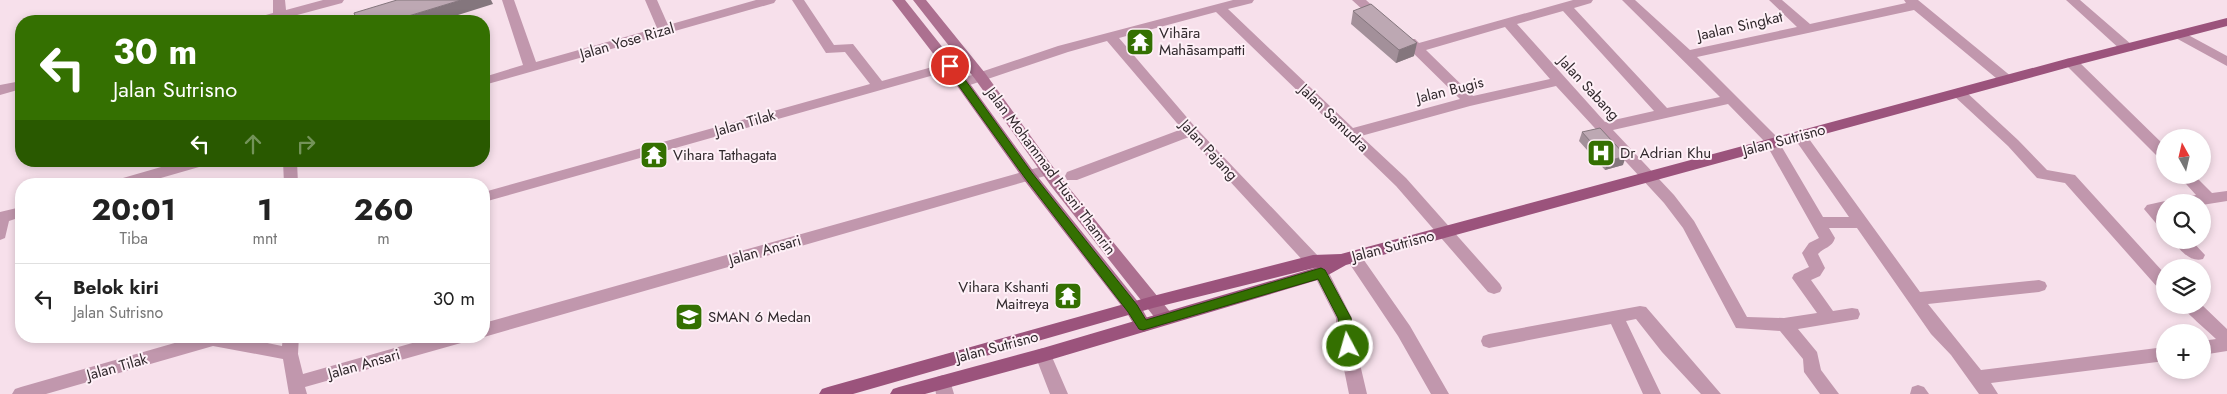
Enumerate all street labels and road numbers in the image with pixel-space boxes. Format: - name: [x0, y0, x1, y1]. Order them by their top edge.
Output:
- street label: Jaalan Singkat: [1693, 5, 1785, 47]
- street label: Jalan Yose Rizal: [575, 17, 677, 66]
- street label: Jalan Sabang: [1552, 49, 1625, 125]
- street label: Jalan Bugis: [1412, 71, 1486, 109]
- street label: Jalan Samudra: [1293, 78, 1374, 157]
- street label: Jalan Mohammad Husni Thamrin: [979, 81, 1121, 259]
- street label: Jalan Tilak: [710, 104, 778, 143]
- street label: Jalan Pajang: [1174, 113, 1243, 185]
- street label: Jalan Sutrisno: [1738, 118, 1828, 162]
- street label: Jalan Sutrisno: [1347, 224, 1437, 268]
- street label: Jalan Ansari: [725, 229, 804, 271]
- street label: Jalan Sutrisno: [951, 325, 1041, 369]
- street label: Jalan Ansari: [324, 343, 403, 385]
- street label: Jalan Tilak: [82, 348, 150, 387]

